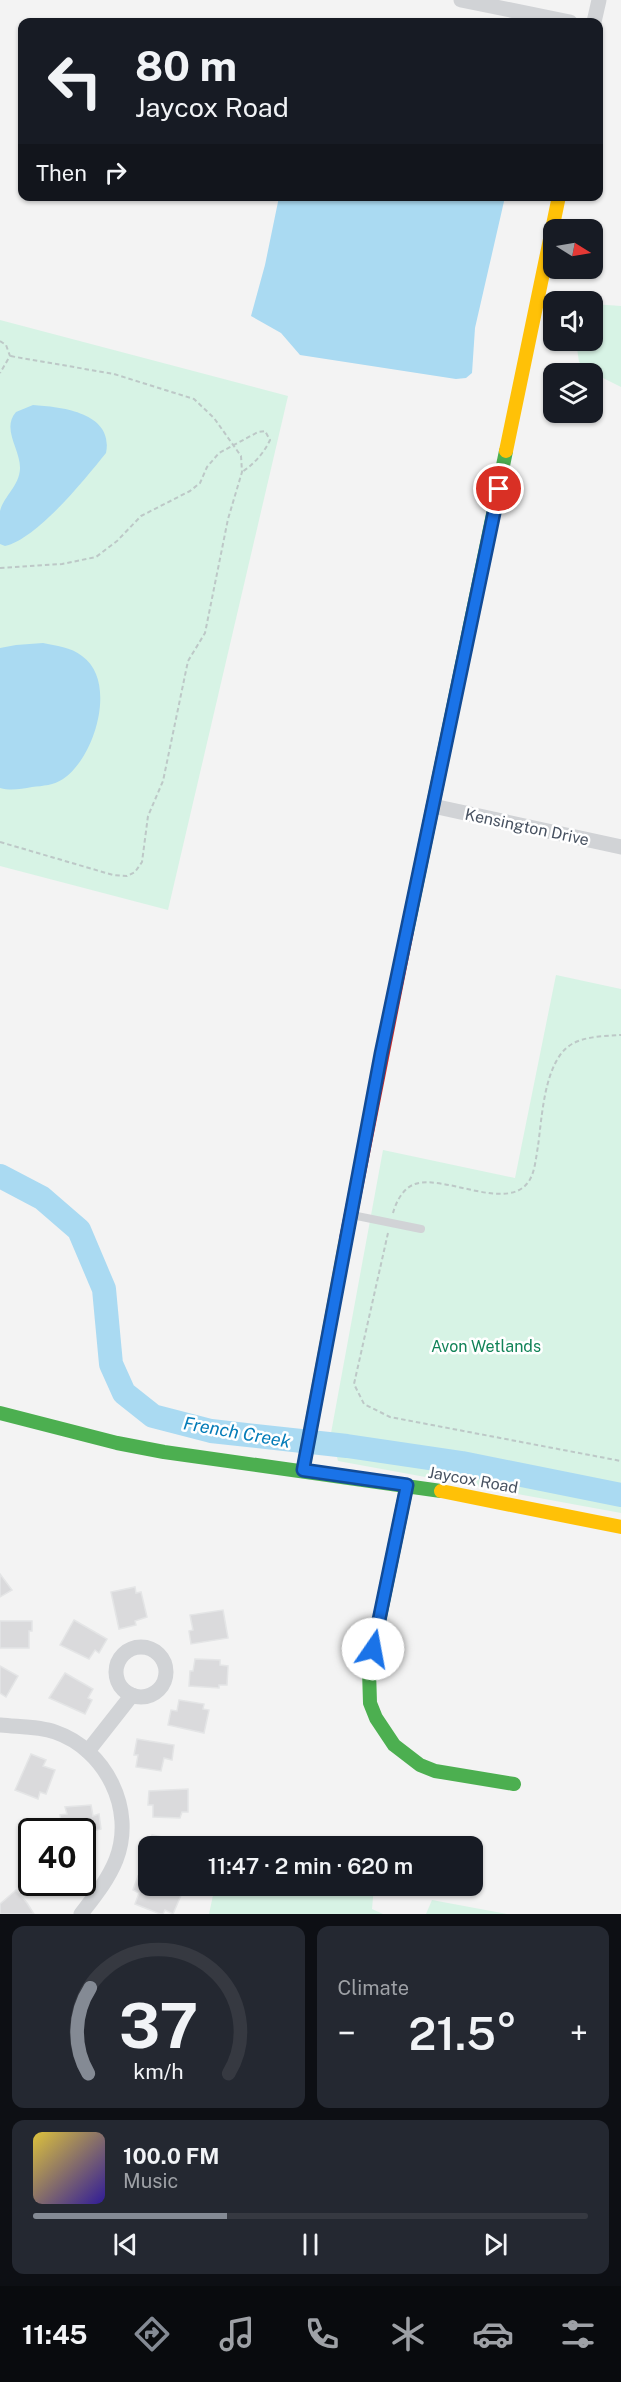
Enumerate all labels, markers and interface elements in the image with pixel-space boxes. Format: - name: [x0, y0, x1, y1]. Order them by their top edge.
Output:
- text: 80 m: [135, 41, 237, 90]
- icon: left: [36, 42, 114, 120]
- text: Jaycox Road: [135, 91, 289, 123]
- icon: right: [99, 156, 132, 189]
- text: Then: [36, 160, 87, 186]
- north arrow: [543, 219, 603, 279]
- map controls: [543, 219, 603, 423]
- button: sound: [543, 291, 603, 351]
- button: layers: [543, 363, 603, 423]
- pin: [473, 463, 524, 514]
- icon: arrive: [482, 472, 515, 505]
- street label: Kensington Drive: [463, 805, 591, 849]
- park label: Avon Wetlands: [431, 1337, 541, 1356]
- water label: French Creek: [182, 1412, 293, 1452]
- street label: Jaycox Road: [426, 1463, 520, 1497]
- position arrow: [341, 1617, 405, 1681]
- speed limit sign: 40: [18, 1818, 96, 1896]
- text: 11:47 · 2 min · 620 m: [208, 1853, 413, 1879]
- text: Climate: [338, 1976, 409, 2000]
- text: 37: [118, 1989, 198, 2062]
- text: 21.5°: [408, 2007, 517, 2060]
- text: −: [338, 2014, 356, 2052]
- text: +: [570, 2014, 588, 2052]
- text: km/h: [133, 2059, 183, 2084]
- text: 100.0 FM: [123, 2143, 219, 2169]
- text: Music: [123, 2169, 178, 2193]
- icon: previous: [109, 2228, 142, 2261]
- icon: pause: [294, 2228, 327, 2261]
- icon: next: [479, 2228, 512, 2261]
- icon: directions: [131, 2313, 173, 2355]
- icon: music: [216, 2313, 258, 2355]
- icon: phone: [301, 2313, 343, 2355]
- icon: climate: [387, 2313, 429, 2355]
- icon: car: [472, 2313, 514, 2355]
- icon: filters: [557, 2313, 599, 2355]
- text: 11:45: [22, 2318, 88, 2350]

